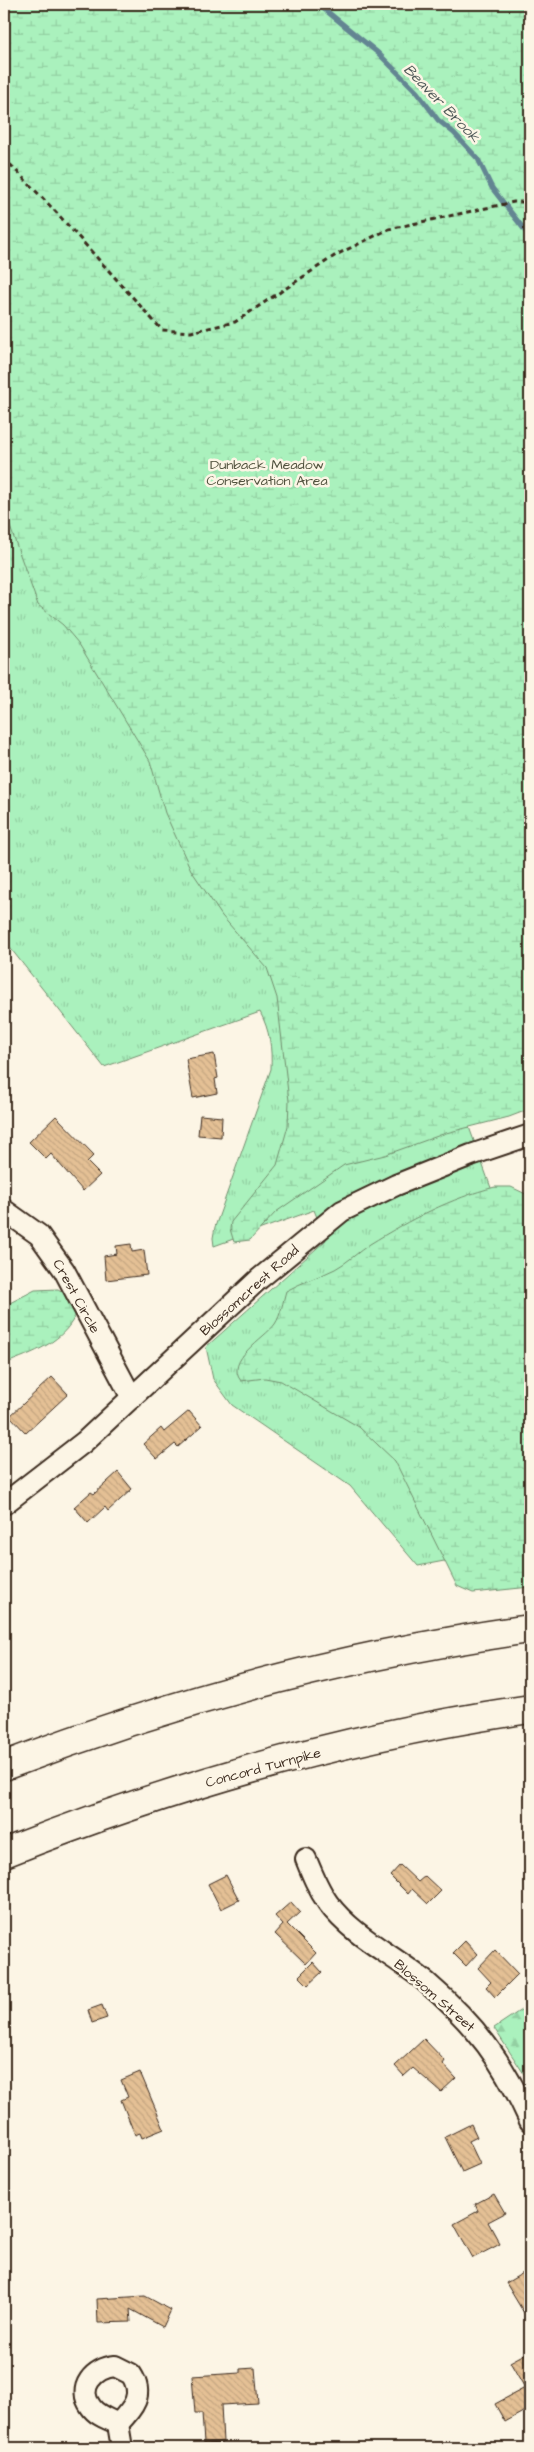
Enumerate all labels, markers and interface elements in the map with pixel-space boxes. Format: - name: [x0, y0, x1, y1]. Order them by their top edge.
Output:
- water label: Beaver Brook: [399, 60, 485, 148]
- park label: Dunback Meadow Conservation Area: [206, 455, 328, 491]
- street label: Blossomcrest Road: [196, 1241, 304, 1341]
- street label: Crest Circle: [48, 1256, 105, 1338]
- street label: Concord Turnpike: [203, 1743, 324, 1793]
- street label: Blossom Street: [389, 1955, 480, 2037]

